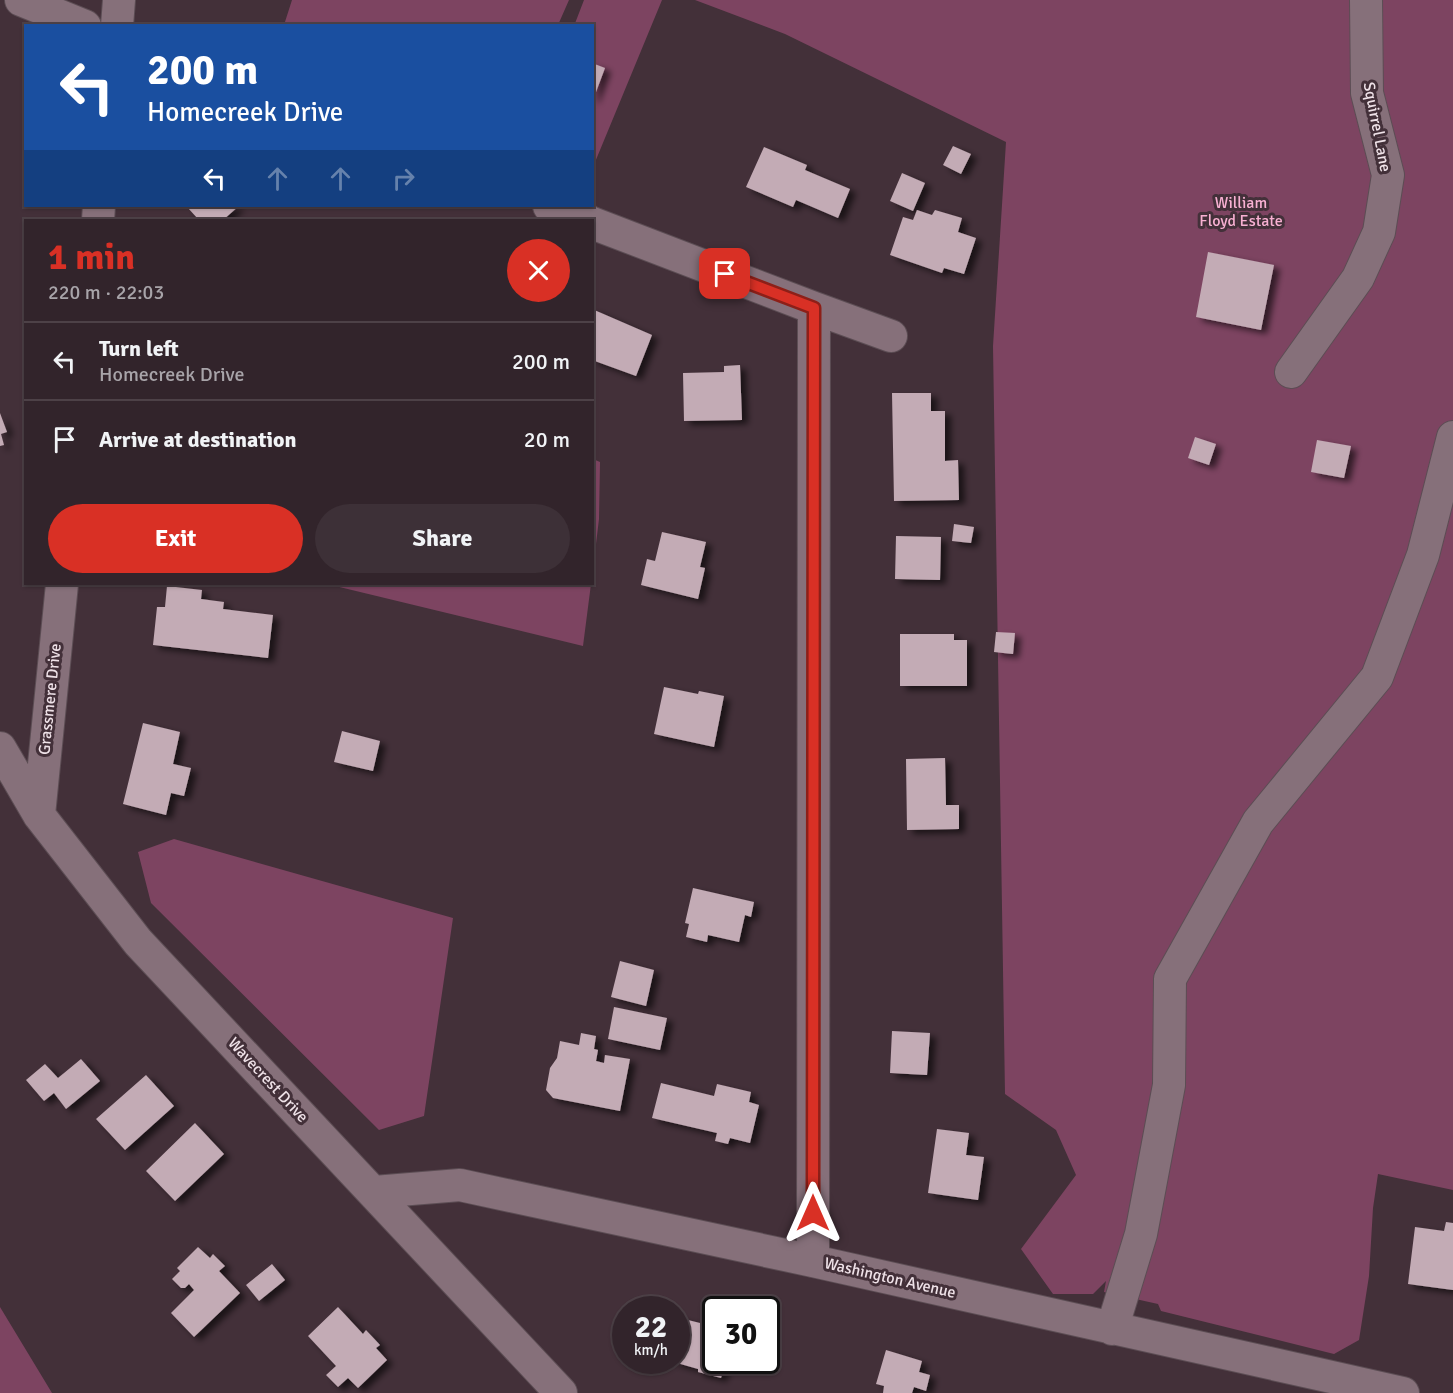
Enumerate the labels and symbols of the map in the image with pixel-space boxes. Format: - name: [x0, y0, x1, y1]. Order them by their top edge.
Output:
- street label: Squirrel Lane: [1358, 80, 1396, 174]
- park label: William Floyd Estate: [1199, 193, 1283, 231]
- pin: [699, 248, 750, 299]
- street label: Grassmere Drive: [34, 642, 66, 756]
- street label: Wavecrest Drive: [224, 1033, 312, 1127]
- position arrow: [781, 1181, 845, 1245]
- street label: Washington Avenue: [822, 1253, 958, 1303]
- speed limit sign: 30: [702, 1296, 780, 1374]

